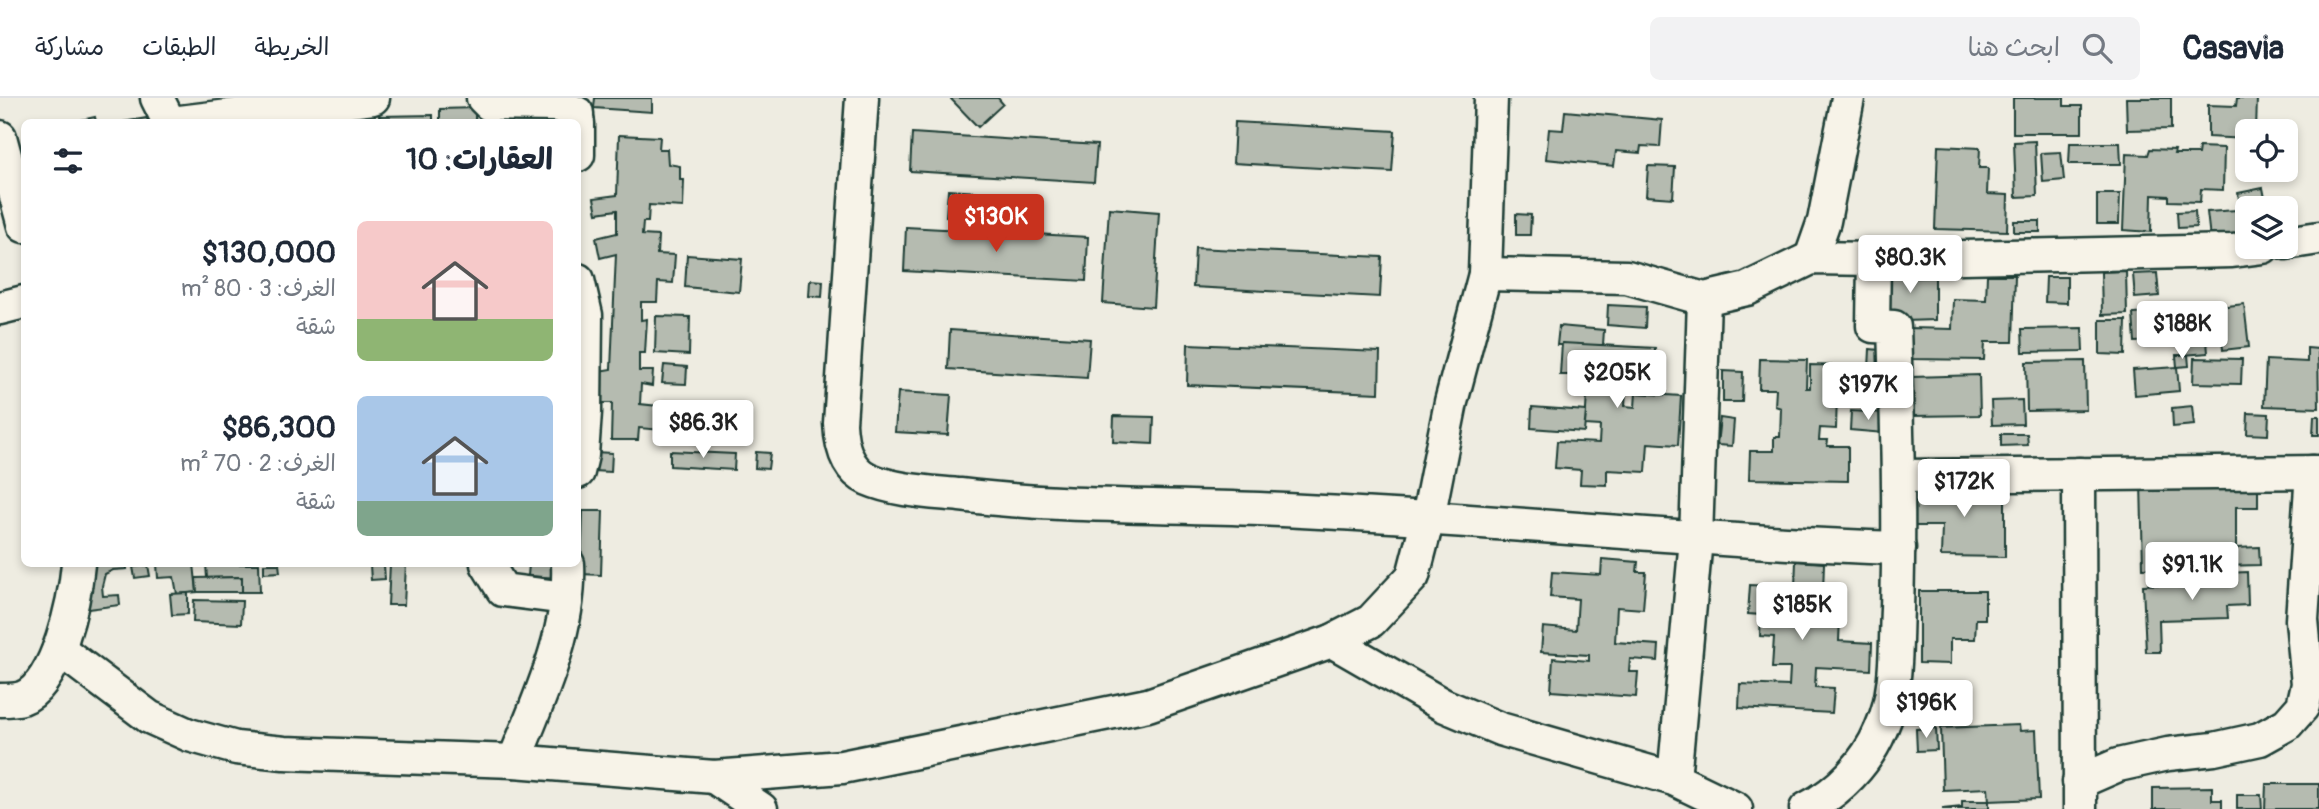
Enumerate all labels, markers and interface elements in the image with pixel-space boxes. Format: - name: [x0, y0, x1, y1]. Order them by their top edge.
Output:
- search box: [1650, 17, 2140, 80]
- text: Casavia: [2182, 28, 2284, 69]
- icon: search: [2078, 29, 2116, 67]
- text: ابحث هنا: [1968, 32, 2060, 64]
- text: مشاركة: [35, 33, 104, 62]
- text: الطبقات: [142, 33, 217, 62]
- text: الخريطة: [255, 33, 329, 62]
- map controls: [2235, 119, 2298, 259]
- button: locate: [2235, 119, 2298, 182]
- text: العقارات: 10: [406, 141, 553, 178]
- icon: filters: [49, 142, 87, 180]
- pin: $130K: [947, 194, 1045, 254]
- button: layers: [2235, 196, 2298, 259]
- text: $130K: [964, 202, 1028, 231]
- text: $130,000: [202, 234, 336, 271]
- pin: $80.3K: [1853, 236, 1967, 295]
- text: $80.3K: [1874, 243, 1946, 272]
- icon: home: [413, 249, 497, 333]
- text: الغرف: 3 · 80 m²: [181, 274, 336, 303]
- pin: $188K: [2133, 302, 2231, 361]
- text: $188K: [2153, 309, 2211, 338]
- text: شقة: [296, 312, 336, 341]
- pin: $205K: [1568, 350, 1666, 410]
- text: $205K: [1583, 358, 1651, 387]
- pin: $197K: [1819, 362, 1917, 422]
- text: $197K: [1838, 370, 1898, 399]
- pin: $86.3K: [646, 400, 760, 460]
- text: $86.3K: [668, 408, 738, 437]
- text: $86,300: [222, 409, 336, 446]
- icon: home: [413, 424, 497, 508]
- text: الغرف: 2 · 70 m²: [180, 449, 336, 478]
- pin: $172K: [1915, 460, 2013, 519]
- text: $172K: [1934, 467, 1994, 496]
- text: شقة: [296, 487, 336, 516]
- pin: $91.1K: [2135, 542, 2249, 602]
- text: $91.1K: [2161, 550, 2223, 579]
- pin: $185K: [1753, 582, 1851, 642]
- text: $185K: [1772, 590, 1832, 619]
- pin: $196K: [1877, 680, 1975, 740]
- text: $196K: [1896, 688, 1956, 717]

